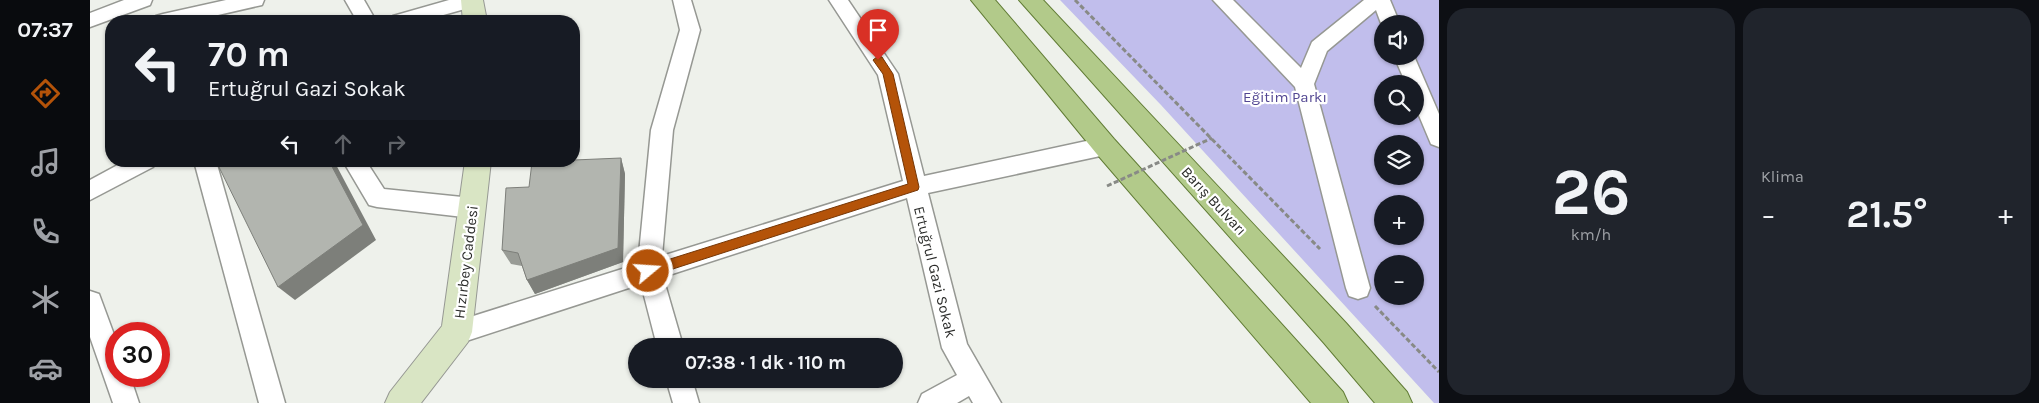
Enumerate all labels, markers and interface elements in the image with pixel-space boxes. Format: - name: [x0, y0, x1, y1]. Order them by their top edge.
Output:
- pin: [857, 9, 899, 60]
- map controls: [1374, 15, 1424, 305]
- button: sound: [1374, 15, 1424, 65]
- icon: arrive: [864, 16, 892, 44]
- text: 07:37: [17, 17, 73, 43]
- text: 70 m: [208, 34, 290, 75]
- icon: left: [125, 35, 190, 100]
- button: search: [1374, 75, 1424, 125]
- icon: directions: [28, 76, 63, 111]
- text: Ertuğrul Gazi Sokak: [208, 76, 406, 102]
- park label: Eğitim Parkı: [1243, 88, 1327, 106]
- icon: left: [276, 130, 304, 158]
- icon: ahead: [329, 130, 357, 158]
- icon: right: [382, 130, 410, 158]
- button: layers: [1374, 135, 1424, 185]
- icon: music: [28, 145, 63, 180]
- text: 26: [1552, 154, 1630, 230]
- street label: Barış Bulvarı: [1178, 163, 1250, 239]
- text: Klima: [1761, 167, 1804, 186]
- text: 21.5°: [1846, 192, 1928, 237]
- button: +: [1374, 195, 1424, 245]
- text: −: [1761, 198, 1776, 231]
- text: +: [1998, 198, 2013, 231]
- street label: Hızırbey Caddesi: [450, 204, 482, 320]
- street label: Ertuğrul Gazi Sokak: [910, 204, 960, 340]
- icon: phone: [28, 214, 63, 249]
- text: km/h: [1571, 225, 1611, 244]
- position arrow: [621, 244, 673, 296]
- button: −: [1374, 255, 1424, 305]
- icon: climate: [28, 282, 63, 317]
- speed limit sign: 30: [105, 322, 170, 387]
- icon: car: [28, 351, 63, 386]
- text: 07:38 · 1 dk · 110 m: [685, 352, 846, 374]

